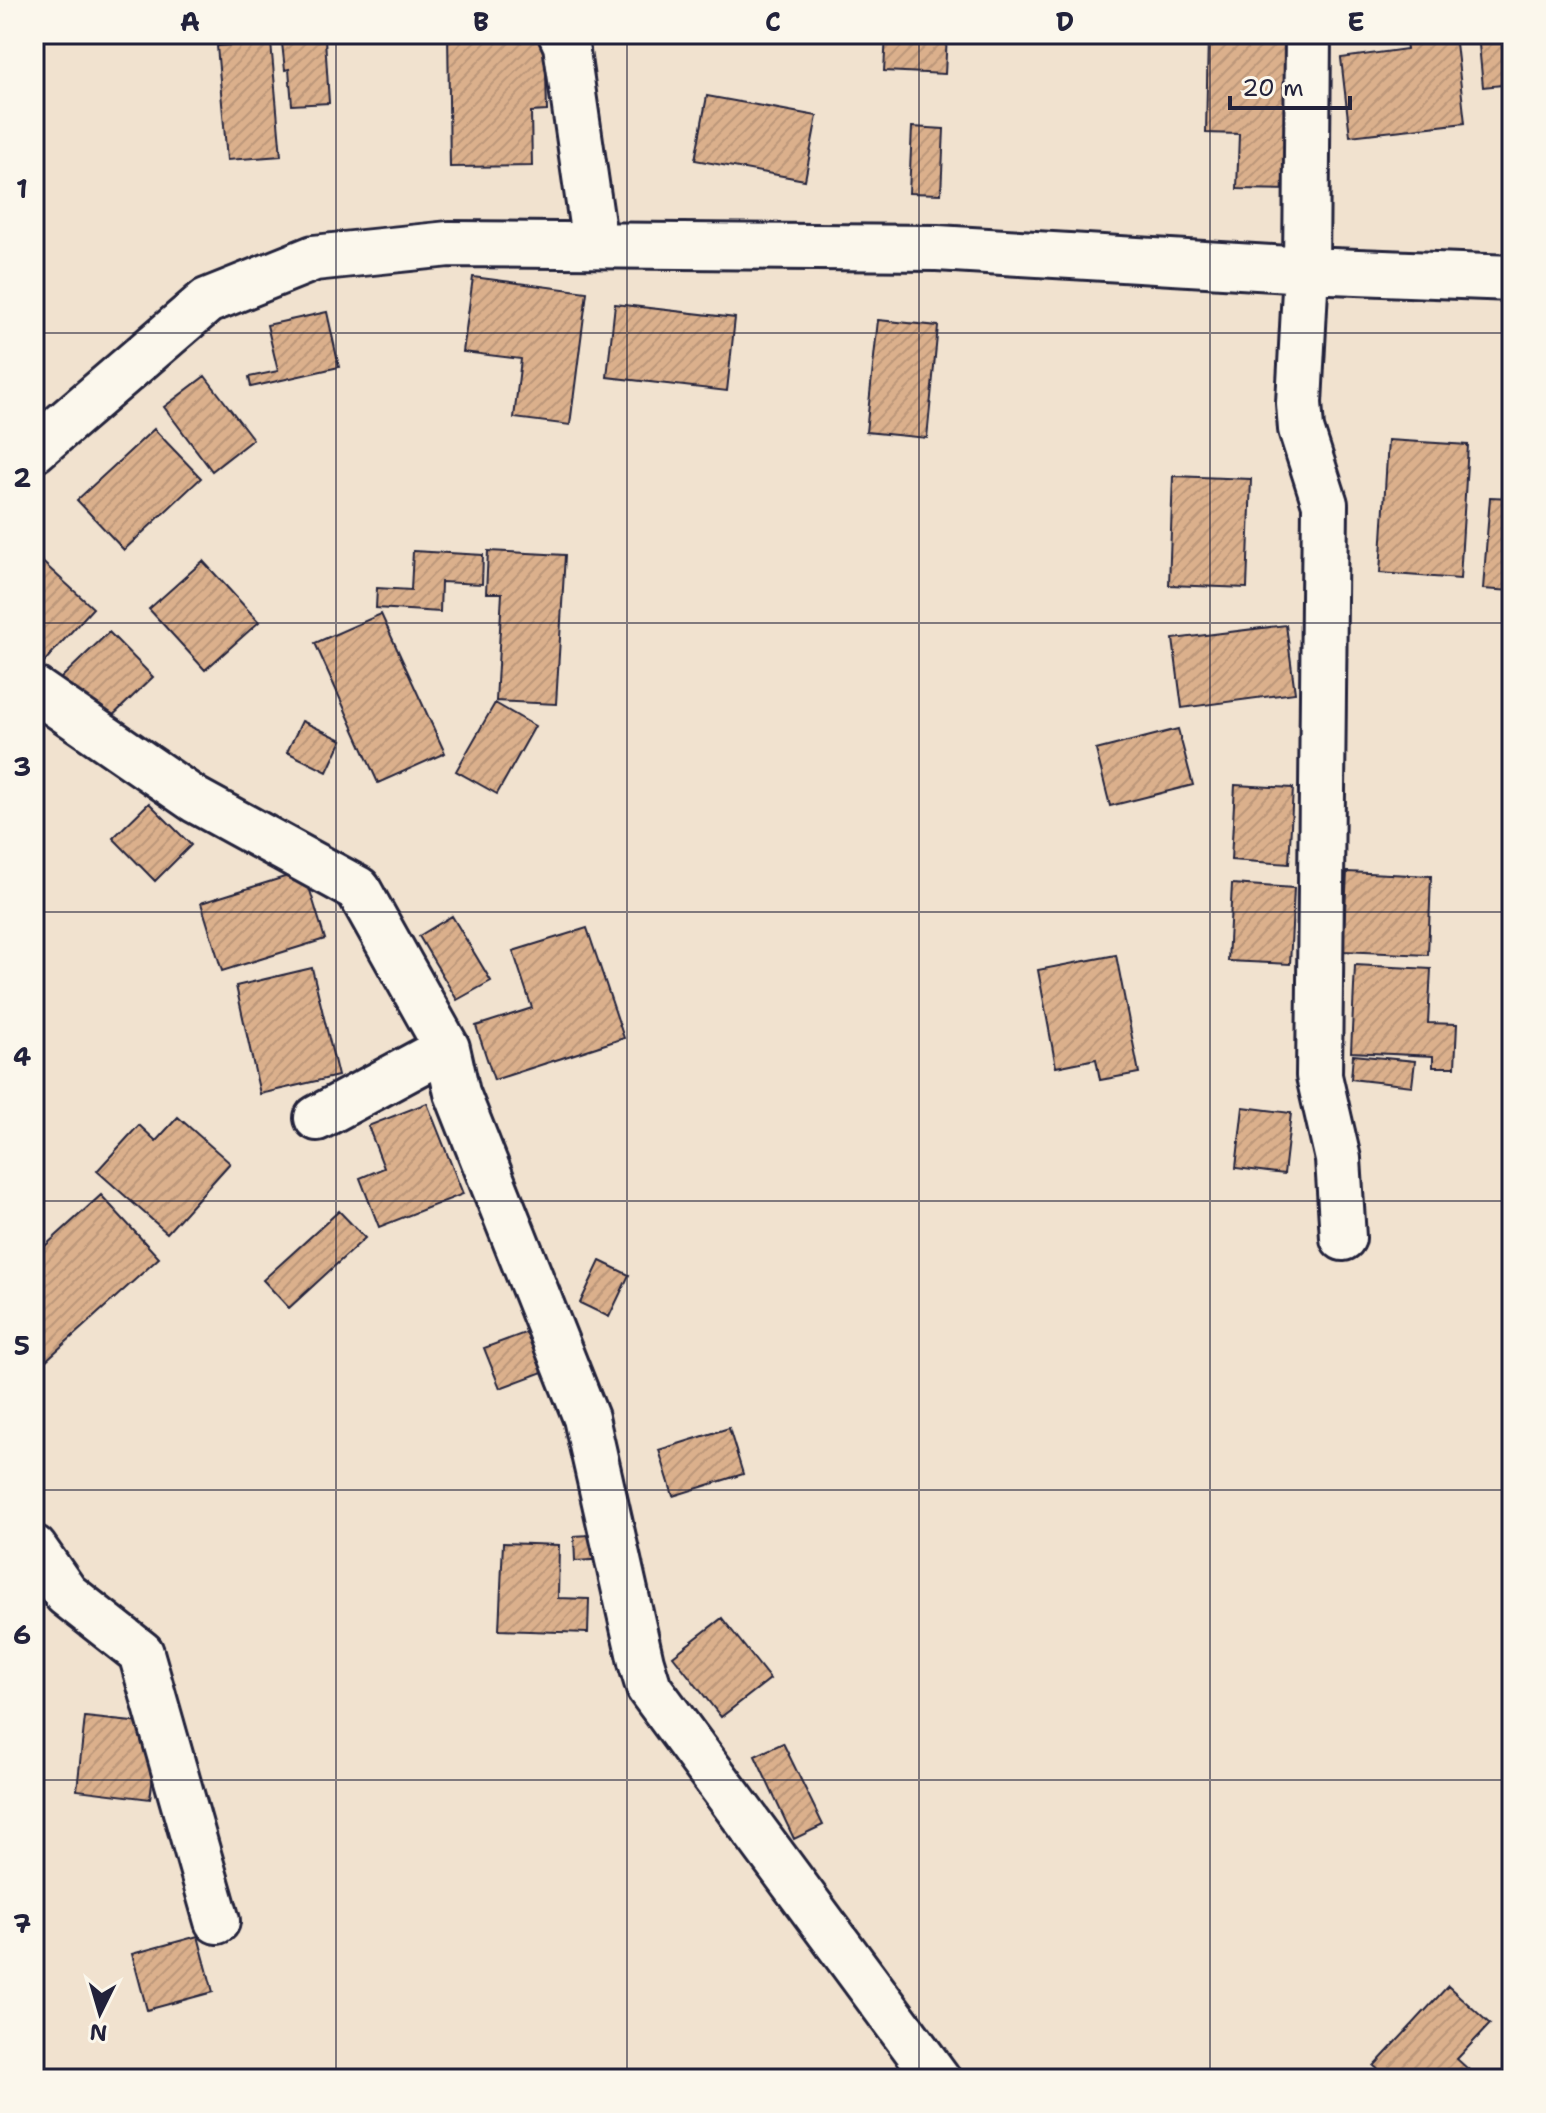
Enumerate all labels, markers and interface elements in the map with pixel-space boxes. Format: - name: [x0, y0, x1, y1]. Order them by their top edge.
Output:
- text: A: [180, 4, 200, 39]
- text: B: [473, 4, 489, 39]
- text: C: [765, 4, 781, 39]
- text: D: [1056, 4, 1074, 39]
- text: E: [1347, 4, 1365, 39]
- scale bar: [1230, 60, 1350, 110]
- text: 20 m: [1242, 72, 1304, 104]
- text: 1: [16, 171, 28, 206]
- text: 2: [13, 460, 31, 495]
- text: 3: [13, 749, 31, 784]
- text: 4: [13, 1039, 31, 1074]
- text: 5: [14, 1328, 30, 1363]
- text: 6: [13, 1617, 31, 1652]
- text: 7: [13, 1906, 31, 1941]
- north arrow: [60, 1973, 140, 2053]
- text: N: [88, 2017, 108, 2048]

